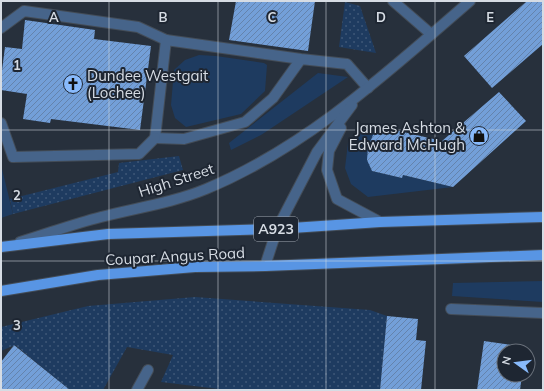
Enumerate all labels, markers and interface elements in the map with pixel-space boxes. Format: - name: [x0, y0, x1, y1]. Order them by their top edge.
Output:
- text: A: [49, 9, 59, 25]
- text: B: [159, 9, 168, 25]
- text: C: [268, 9, 277, 25]
- text: D: [376, 9, 386, 25]
- text: E: [486, 9, 494, 25]
- text: 1: [13, 57, 21, 73]
- place label: Dundee Westgait (Lochee): [87, 66, 208, 102]
- church icon: Dundee Westgait (Lochee): [62, 73, 84, 95]
- place label: James Ashton & Edward McHugh: [349, 118, 466, 154]
- shop icon: James Ashton & Edward McHugh: [468, 125, 490, 147]
- street label: High Street: [136, 159, 216, 201]
- text: 2: [13, 187, 21, 203]
- road number: A923: [254, 217, 298, 241]
- street label: Coupar Angus Road: [105, 243, 245, 269]
- text: 3: [13, 317, 21, 333]
- north arrow: [496, 343, 536, 383]
- text: N: [498, 355, 514, 366]

